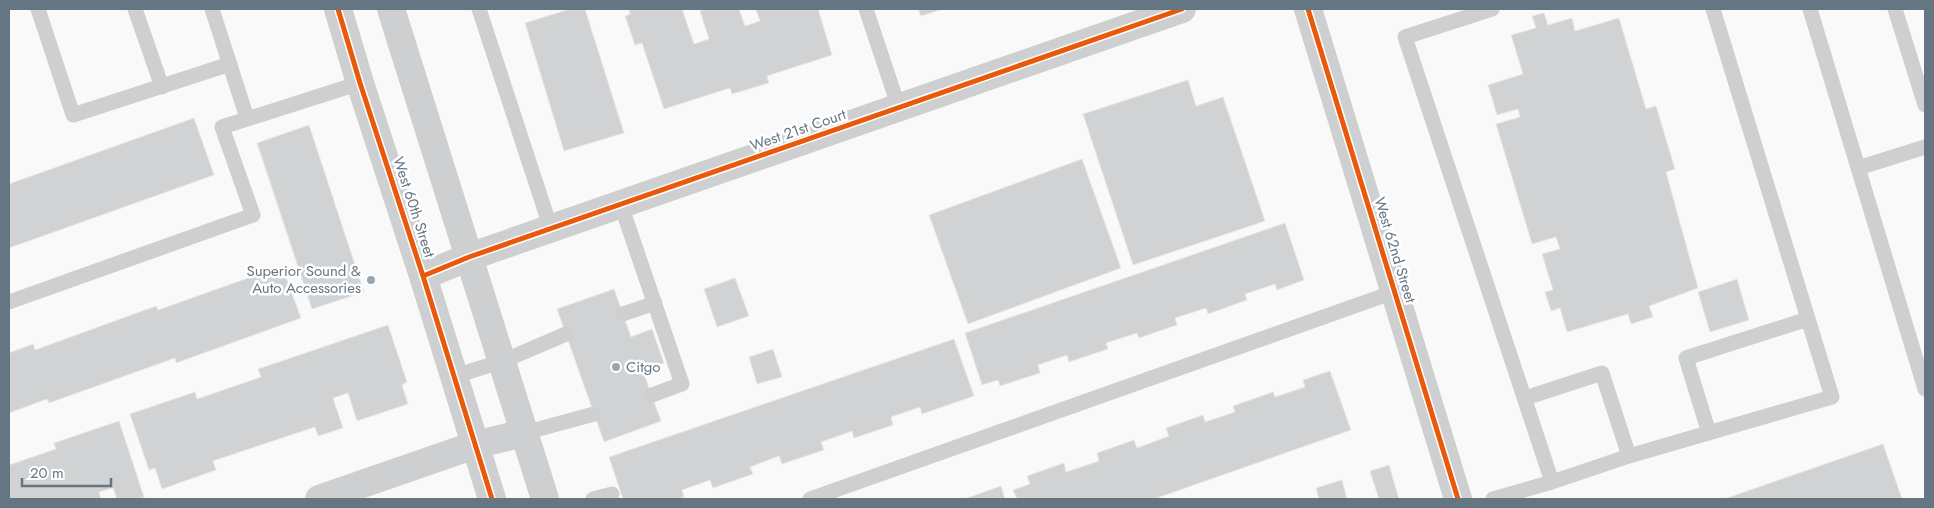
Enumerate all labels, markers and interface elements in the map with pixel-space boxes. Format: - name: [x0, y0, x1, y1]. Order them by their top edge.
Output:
- street label: West 21st Court: [747, 103, 849, 157]
- street label: West 60th Street: [387, 154, 441, 261]
- street label: West 62nd Street: [1368, 194, 1422, 306]
- place label: Superior Sound & Auto Accessories: [246, 260, 361, 299]
- marker: Superior Sound & Auto Accessories: [365, 274, 377, 286]
- place label: Citgo: [626, 356, 661, 378]
- marker: Citgo: [610, 361, 622, 373]
- scale bar: [22, 456, 111, 488]
- text: 20 m: [30, 462, 64, 484]

